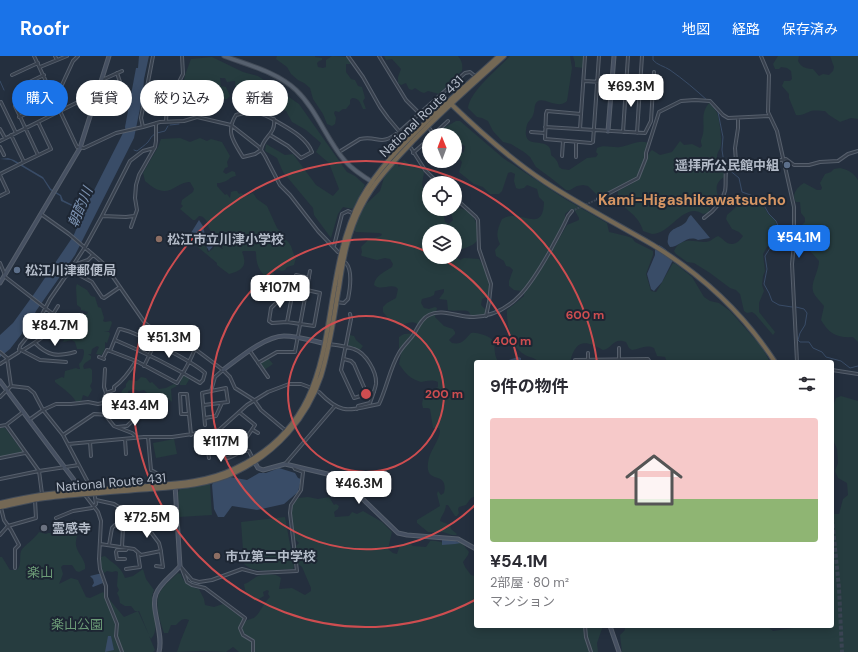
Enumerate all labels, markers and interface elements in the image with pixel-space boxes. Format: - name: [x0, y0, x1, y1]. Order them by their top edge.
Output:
- text: Roofr: [20, 16, 69, 41]
- text: 地図: [682, 20, 710, 38]
- text: 経路: [732, 20, 760, 38]
- text: 保存済み: [782, 20, 838, 38]
- street label: National Route 431: [376, 72, 467, 161]
- pin: ¥69.3M: [598, 74, 664, 108]
- text: ¥69.3M: [608, 78, 654, 95]
- chip: 購入: [12, 80, 68, 116]
- chip: 賃貸: [76, 80, 132, 116]
- chip: 絞り込み: [140, 80, 224, 116]
- chip: 新着: [232, 80, 288, 116]
- north arrow: [422, 128, 462, 168]
- map controls: [422, 128, 462, 264]
- place label: 遥拝所公民館中組: [675, 157, 779, 174]
- marker: 遥拝所公民館中組: [782, 160, 792, 170]
- button: locate: [422, 176, 462, 216]
- water label: 朝酌川: [64, 182, 97, 230]
- district label: Kami-Higashikawatsucho: [598, 190, 786, 210]
- button: layers: [422, 224, 462, 264]
- pin: ¥54.1M: [766, 225, 832, 259]
- text: ¥54.1M: [777, 229, 821, 246]
- place label: 松江市立川津小学校: [167, 231, 284, 248]
- marker: 松江市立川津小学校: [154, 234, 164, 244]
- place label: 松江川津郵便局: [25, 262, 116, 279]
- marker: 松江川津郵便局: [12, 265, 22, 275]
- pin: ¥107M: [252, 275, 308, 309]
- text: ¥107M: [260, 279, 300, 296]
- text: 600 m: [566, 307, 604, 323]
- pin: ¥84.7M: [22, 313, 88, 347]
- text: ¥84.7M: [32, 317, 78, 334]
- pin: ¥51.3M: [136, 325, 202, 359]
- text: ¥51.3M: [147, 329, 191, 346]
- text: 400 m: [493, 333, 531, 349]
- icon: filters: [796, 373, 818, 395]
- text: 9件の物件: [490, 375, 569, 397]
- text: 200 m: [425, 386, 463, 402]
- centre of rings: [359, 387, 373, 401]
- pin: ¥43.4M: [102, 393, 168, 427]
- text: ¥43.4M: [111, 397, 159, 414]
- pin: ¥117M: [193, 429, 249, 463]
- text: ¥117M: [203, 433, 239, 450]
- icon: home: [618, 444, 690, 516]
- street label: National Route 431: [55, 469, 167, 496]
- pin: ¥46.3M: [326, 471, 392, 505]
- text: ¥46.3M: [335, 475, 383, 492]
- pin: ¥72.5M: [114, 505, 180, 539]
- text: ¥72.5M: [124, 509, 170, 526]
- place label: 霊感寺: [52, 520, 91, 537]
- marker: 霊感寺: [39, 523, 49, 533]
- place label: 市立第二中学校: [225, 548, 316, 565]
- text: ¥54.1M: [490, 550, 548, 572]
- marker: 市立第二中学校: [212, 551, 222, 561]
- park label: 楽山: [27, 564, 53, 581]
- text: 2部屋 · 80 m²: [490, 574, 569, 591]
- text: マンション: [490, 593, 555, 610]
- park label: 楽山公園: [51, 616, 103, 633]

